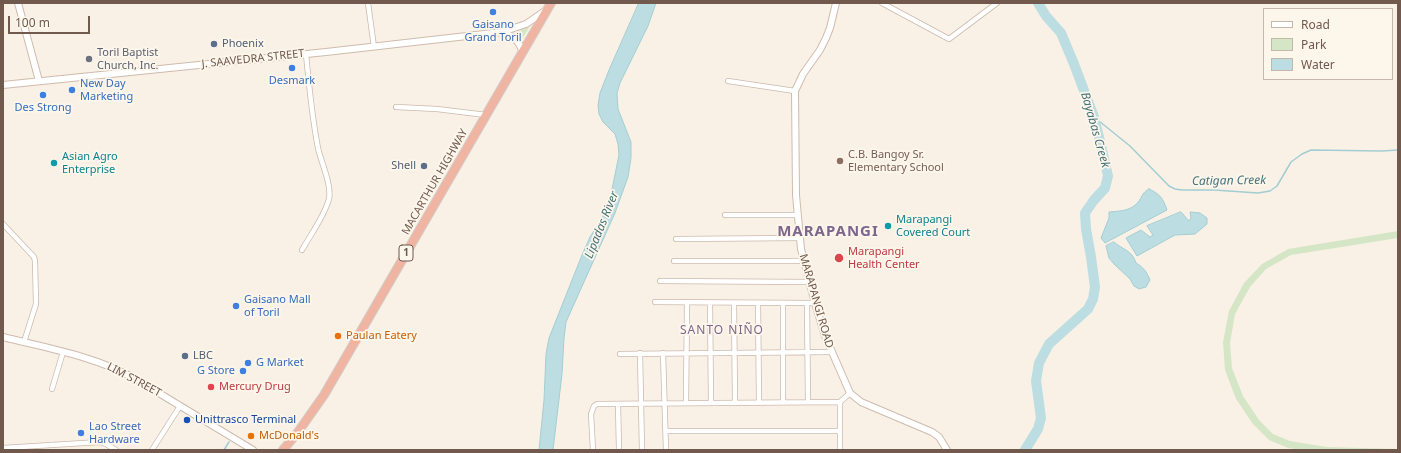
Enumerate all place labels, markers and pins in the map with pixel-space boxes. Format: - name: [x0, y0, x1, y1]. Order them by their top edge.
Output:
- marker: Gaisano Grand Toril: [488, 7, 498, 17]
- place label: Gaisano Grand Toril: [464, 18, 522, 44]
- place label: Phoenix: [222, 37, 264, 51]
- marker: Phoenix: [209, 39, 219, 49]
- place label: Toril Baptist Church, Inc.: [97, 46, 159, 72]
- marker: Toril Baptist Church, Inc.: [84, 54, 94, 64]
- marker: Desmark: [287, 63, 297, 73]
- place label: Desmark: [269, 74, 315, 88]
- place label: New Day Marketing: [80, 77, 133, 103]
- marker: New Day Marketing: [67, 85, 77, 95]
- marker: Des Strong: [38, 90, 48, 100]
- place label: Des Strong: [15, 101, 71, 115]
- place label: C.B. Bangoy Sr. Elementary School: [848, 148, 944, 174]
- place label: Asian Agro Enterprise: [62, 150, 118, 176]
- marker: C.B. Bangoy Sr. Elementary School: [835, 156, 845, 166]
- marker: Asian Agro Enterprise: [49, 158, 59, 168]
- place label: Shell: [391, 159, 416, 173]
- marker: Shell: [419, 161, 429, 171]
- place label: Marapangi Covered Court: [896, 213, 970, 239]
- marker: Marapangi Covered Court: [883, 221, 893, 231]
- place label: Marapangi Health Center: [848, 245, 920, 271]
- marker: Marapangi Health Center: [833, 252, 845, 264]
- place label: Gaisano Mall of Toril: [244, 293, 311, 319]
- marker: Gaisano Mall of Toril: [231, 301, 241, 311]
- place label: Paulan Eatery: [346, 329, 417, 343]
- marker: Paulan Eatery: [333, 331, 343, 341]
- place label: LBC: [193, 349, 213, 363]
- marker: LBC: [180, 351, 190, 361]
- place label: G Market: [256, 356, 304, 370]
- marker: G Market: [243, 358, 253, 368]
- place label: G Store: [197, 364, 235, 378]
- marker: G Store: [238, 366, 248, 376]
- place label: Mercury Drug: [219, 380, 291, 394]
- marker: Mercury Drug: [206, 382, 216, 392]
- place label: Unittrasco Terminal: [195, 413, 296, 427]
- marker: Unittrasco Terminal: [182, 415, 192, 425]
- place label: Lao Street Hardware: [89, 420, 141, 446]
- marker: Lao Street Hardware: [76, 428, 86, 438]
- place label: McDonald's: [259, 429, 319, 443]
- marker: McDonald's: [246, 431, 256, 441]

